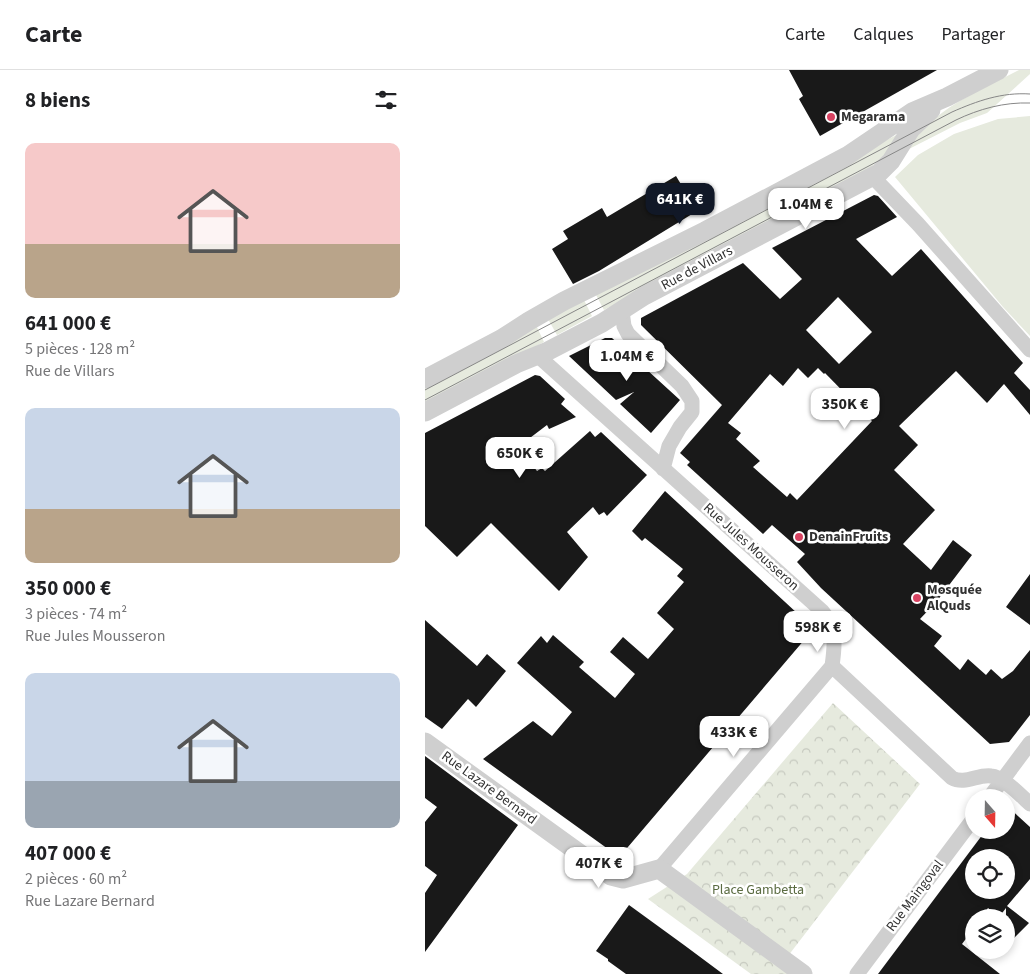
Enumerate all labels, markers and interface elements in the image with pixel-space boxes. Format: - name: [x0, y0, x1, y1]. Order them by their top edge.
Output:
- text: Carte: [25, 17, 82, 52]
- text: Carte: [785, 22, 825, 47]
- text: Calques: [853, 22, 913, 47]
- text: Partager: [941, 22, 1005, 47]
- text: 8 biens: [25, 85, 90, 115]
- icon: filters: [372, 86, 400, 114]
- place label: Megarama: [841, 107, 905, 127]
- marker: Megarama: [825, 111, 837, 123]
- icon: home: [168, 176, 258, 266]
- pin: 641K €: [639, 182, 721, 225]
- text: 641K €: [657, 188, 703, 210]
- pin: 1.04M €: [760, 188, 852, 230]
- text: 1.04M €: [779, 193, 833, 215]
- street label: Rue de Villars: [658, 241, 736, 295]
- text: 641 000 €: [25, 308, 111, 338]
- text: 5 pièces · 128 m²: [25, 338, 135, 360]
- pin: 1.04M €: [581, 340, 673, 382]
- text: 1.04M €: [600, 345, 654, 367]
- text: Rue de Villars: [25, 360, 115, 382]
- pin: 350K €: [804, 388, 886, 430]
- text: 350K €: [822, 393, 868, 415]
- pin: 650K €: [479, 436, 561, 479]
- icon: home: [168, 441, 258, 531]
- text: 650K €: [497, 442, 543, 464]
- street label: Rue Jules Mousseron: [699, 498, 803, 596]
- place label: DenainFruits: [809, 527, 888, 547]
- marker: DenainFruits: [793, 531, 805, 543]
- text: 350 000 €: [25, 573, 111, 603]
- place label: Mosquée AlQuds: [926, 580, 982, 616]
- marker: Mosquée AlQuds: [911, 592, 923, 604]
- text: 3 pièces · 74 m²: [25, 603, 127, 625]
- pin: 598K €: [777, 610, 859, 653]
- text: 598K €: [795, 616, 841, 638]
- text: Rue Jules Mousseron: [25, 625, 165, 647]
- icon: home: [168, 706, 258, 796]
- pin: 433K €: [693, 716, 775, 758]
- text: 433K €: [711, 721, 757, 743]
- street label: Rue Lazare Bernard: [437, 747, 541, 829]
- north arrow: [965, 789, 1015, 839]
- map controls: [965, 789, 1015, 959]
- text: 407 000 €: [25, 838, 111, 868]
- pin: 407K €: [558, 846, 640, 889]
- button: locate: [965, 849, 1015, 899]
- text: 407K €: [576, 852, 622, 874]
- street label: Rue Maingoval: [881, 856, 949, 936]
- text: 2 pièces · 60 m²: [25, 868, 127, 890]
- park label: Place Gambetta: [712, 880, 804, 900]
- text: Rue Lazare Bernard: [25, 890, 155, 912]
- button: layers: [965, 909, 1015, 959]

